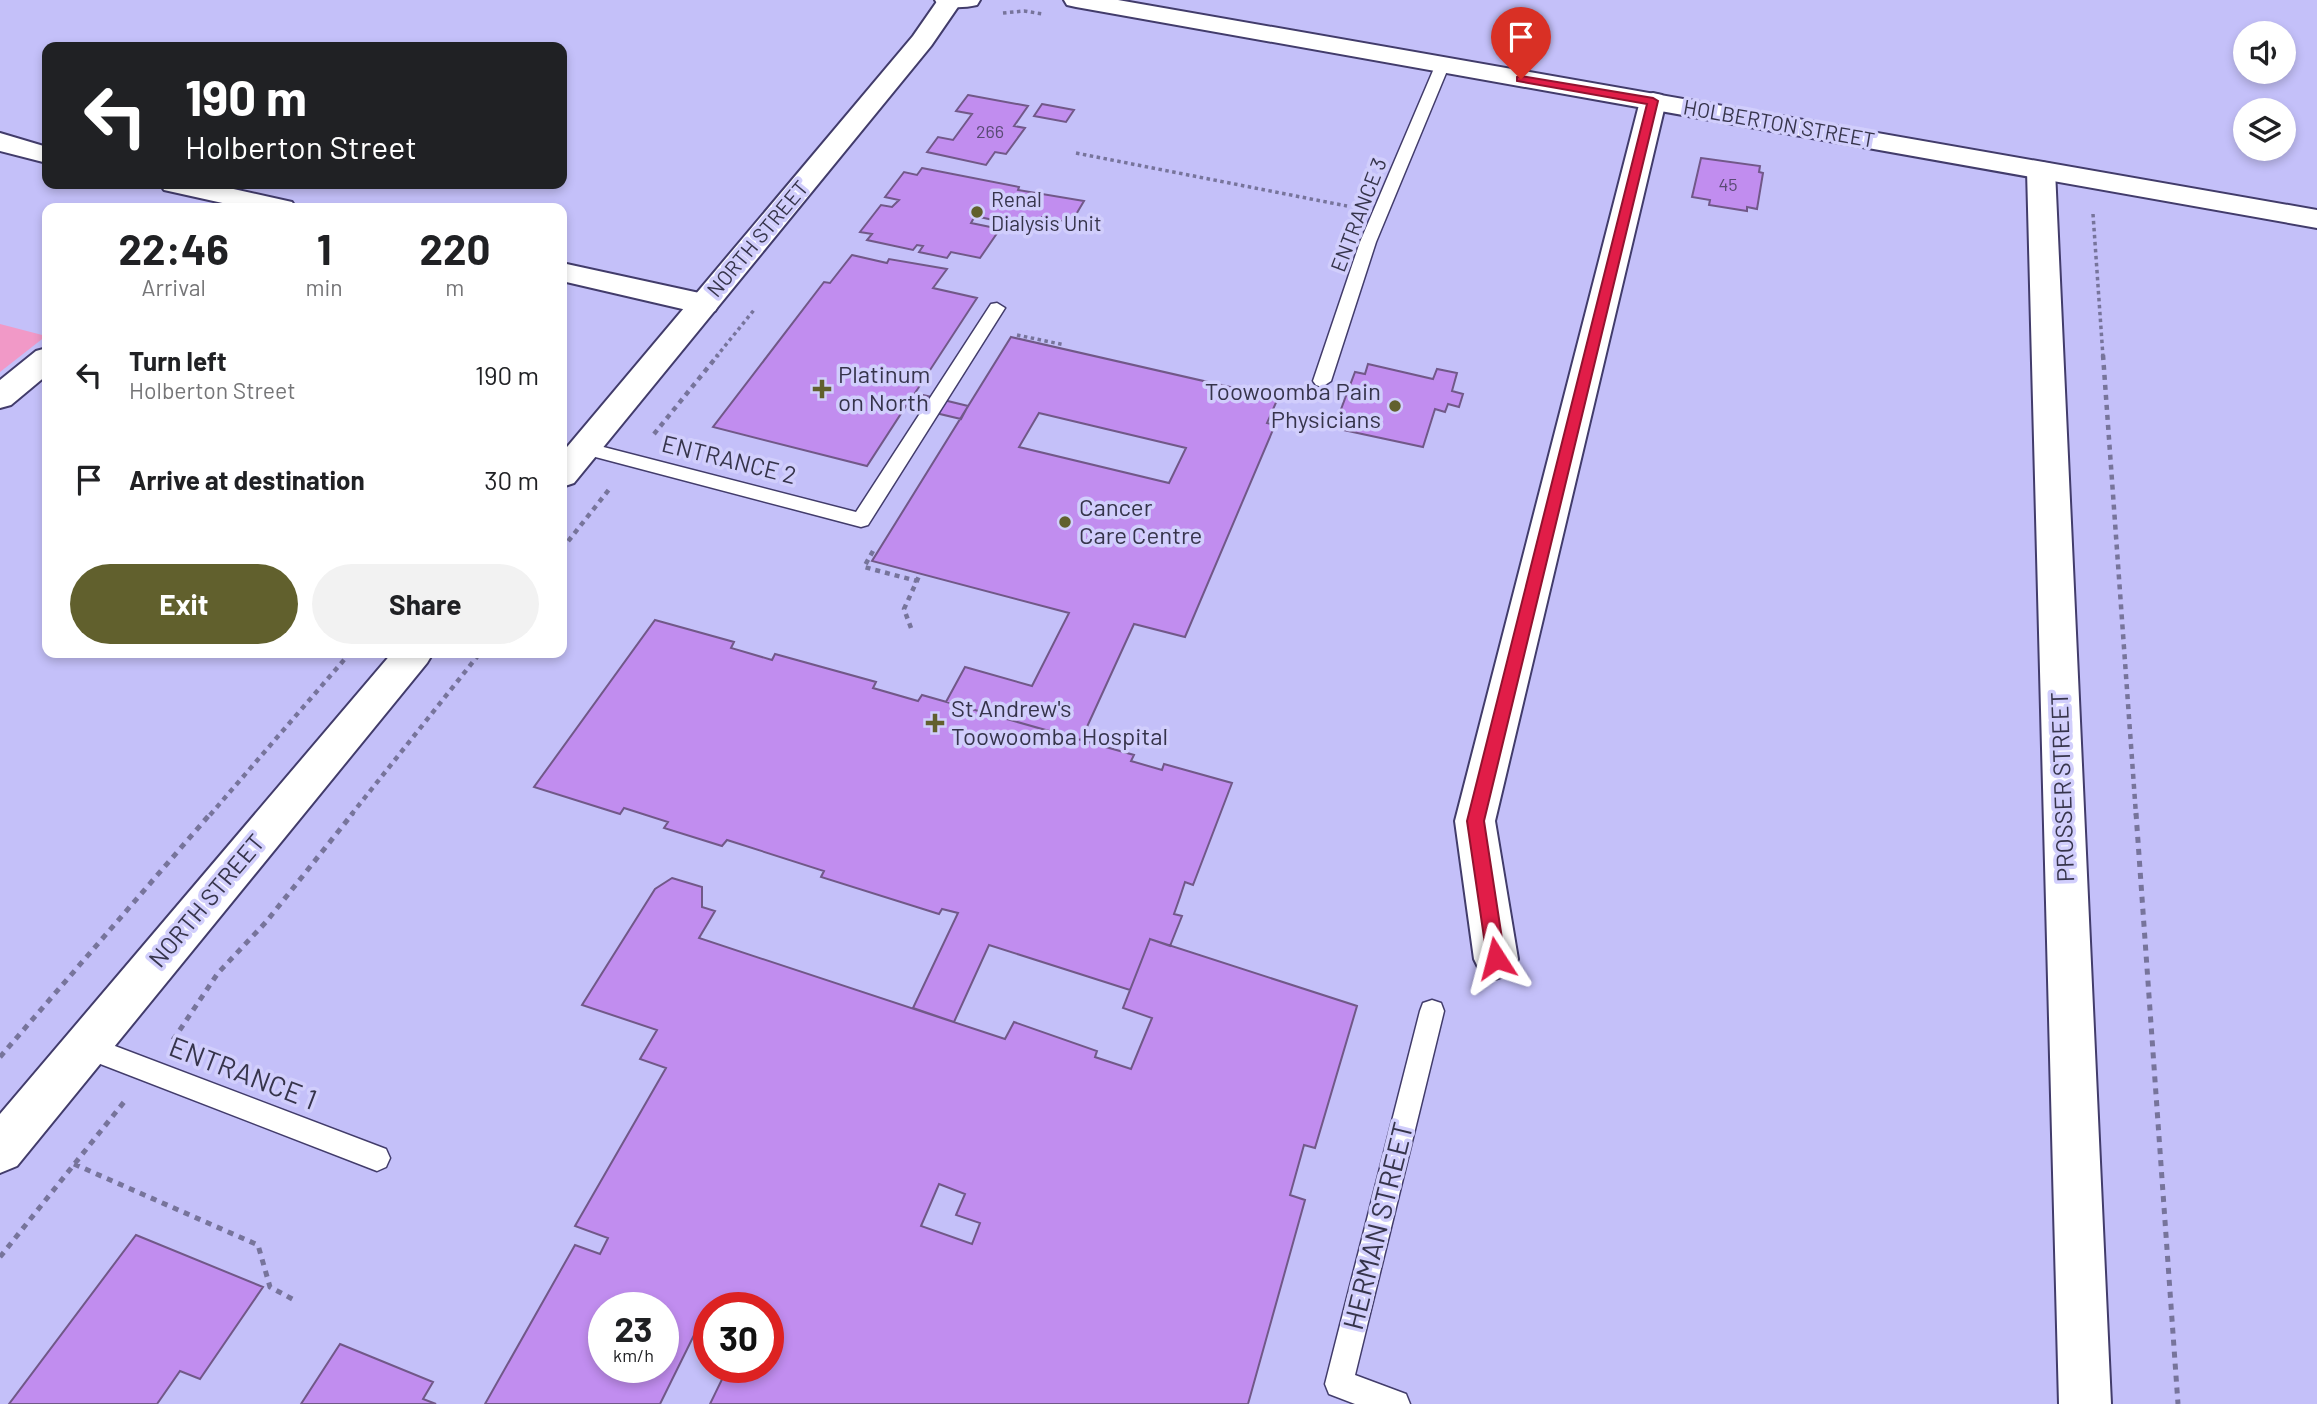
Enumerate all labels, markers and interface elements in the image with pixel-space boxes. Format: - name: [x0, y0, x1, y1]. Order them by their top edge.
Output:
- pin: [1491, 7, 1551, 79]
- icon: arrive: [1502, 18, 1540, 56]
- map controls: [2233, 21, 2296, 161]
- button: sound: [2233, 21, 2296, 84]
- text: 190 m: [185, 67, 307, 126]
- icon: left: [70, 70, 161, 161]
- street label: HOLBERTON STREET: [1682, 93, 1877, 152]
- button: layers: [2233, 98, 2296, 161]
- house number: 266: [976, 120, 1004, 142]
- text: Holberton Street: [185, 127, 417, 165]
- street label: ENTRANCE 3: [1324, 154, 1391, 275]
- house number: 45: [1718, 173, 1738, 195]
- street label: NORTH STREET: [701, 175, 813, 301]
- place label: Renal Dialysis Unit: [991, 186, 1102, 235]
- marker: Renal Dialysis Unit: [969, 204, 985, 220]
- text: 22:46: [119, 223, 229, 273]
- text: 1: [317, 223, 332, 273]
- text: 220: [419, 223, 490, 273]
- text: Arrival: [142, 273, 206, 301]
- text: min: [305, 273, 343, 301]
- text: m: [445, 273, 464, 301]
- text: Turn left: [129, 345, 227, 376]
- icon: left: [70, 356, 108, 394]
- text: 190 m: [475, 359, 539, 390]
- place label: Platinum on North: [838, 359, 930, 416]
- text: Holberton Street: [129, 376, 296, 404]
- place label: Toowoomba Pain Physicians: [1205, 376, 1381, 433]
- marker: Platinum on North: [812, 379, 832, 399]
- marker: Toowoomba Pain Physicians: [1387, 398, 1403, 414]
- street label: ENTRANCE 2: [659, 428, 800, 489]
- icon: arrive: [70, 461, 108, 499]
- text: Arrive at destination: [129, 464, 365, 495]
- text: 30 m: [484, 464, 539, 495]
- place label: Cancer Care Centre: [1079, 492, 1202, 549]
- marker: Cancer Care Centre: [1057, 514, 1073, 530]
- button: Exit: [70, 564, 298, 644]
- button: Share: [312, 564, 539, 644]
- street label: PROSSER STREET: [2044, 691, 2079, 883]
- place label: St Andrew's Toowoomba Hospital: [951, 693, 1168, 750]
- marker: St Andrew's Toowoomba Hospital: [925, 713, 945, 733]
- street label: NORTH STREET: [142, 828, 270, 972]
- position arrow: [1459, 921, 1533, 995]
- street label: ENTRANCE 1: [165, 1028, 322, 1116]
- street label: HERMAN STREET: [1335, 1119, 1419, 1333]
- speed limit sign: 30: [693, 1292, 784, 1383]
- text: 23: [614, 1307, 653, 1349]
- text: km/h: [613, 1344, 654, 1366]

